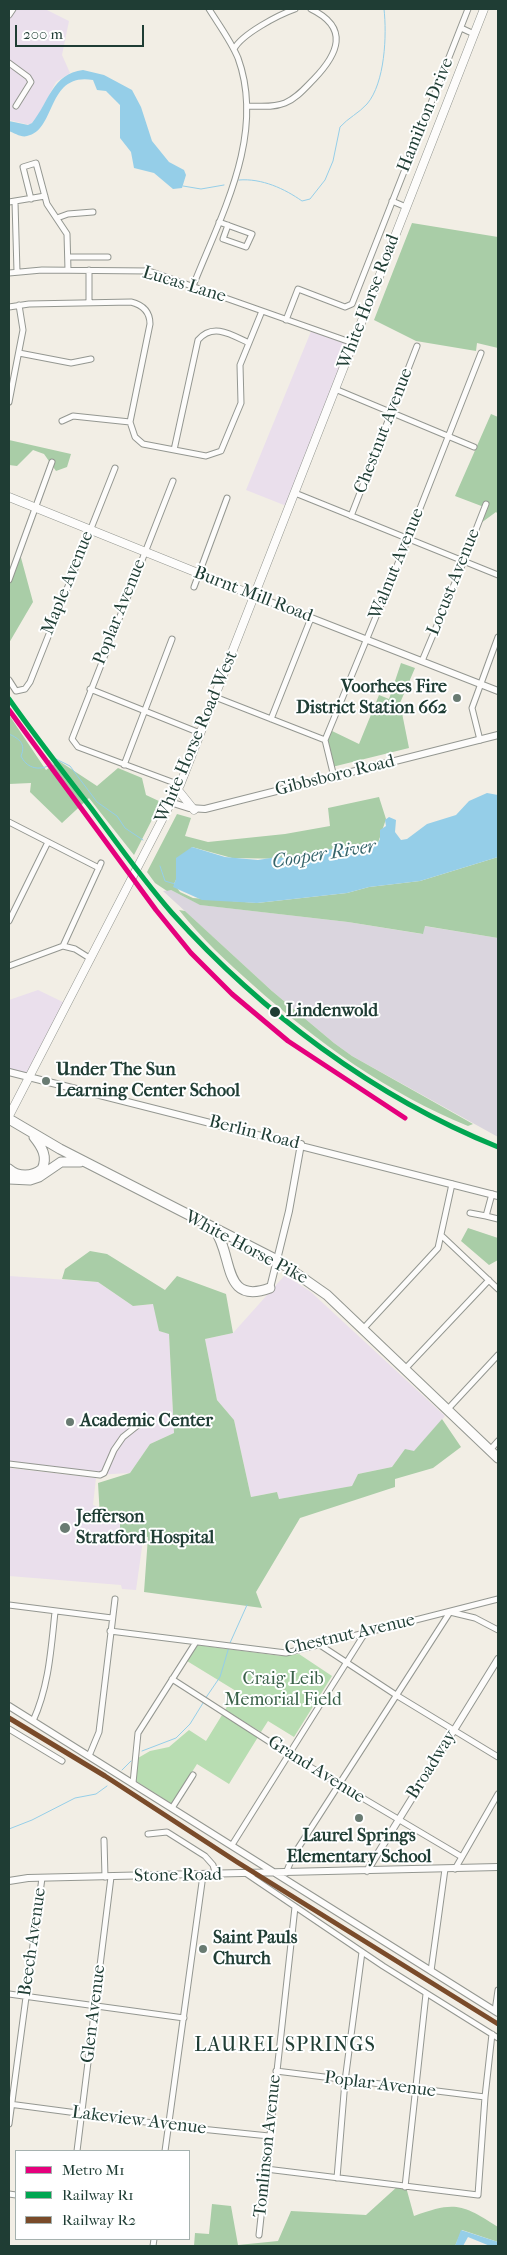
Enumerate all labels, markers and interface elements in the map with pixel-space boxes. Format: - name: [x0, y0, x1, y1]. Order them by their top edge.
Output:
- scale bar: [18, 15, 146, 47]
- text: 200 m: [23, 25, 63, 43]
- street label: Hamilton Drive: [393, 55, 459, 175]
- street label: White Horse Road: [333, 232, 405, 372]
- street label: Lucas Lane: [140, 262, 228, 308]
- street label: Chestnut Avenue: [350, 365, 418, 497]
- street label: Walnut Avenue: [365, 505, 429, 623]
- street label: Locust Avenue: [423, 525, 485, 639]
- street label: Maple Avenue: [37, 528, 99, 638]
- street label: Poplar Avenue: [89, 556, 151, 668]
- street label: Burnt Mill Road: [190, 562, 316, 628]
- street label: White Horse Road West: [151, 648, 243, 826]
- place label: Voorhees Fire District Station 662: [296, 677, 447, 720]
- marker: Voorhees Fire District Station 662: [451, 692, 463, 704]
- street label: Gibbsboro Road: [273, 751, 397, 801]
- water label: Cooper River: [270, 836, 378, 874]
- place label: Lindenwold: [286, 1001, 378, 1023]
- marker: Lindenwold: [268, 1005, 282, 1019]
- place label: Under The Sun Learning Center School: [56, 1060, 240, 1102]
- marker: Under The Sun Learning Center School: [40, 1075, 52, 1087]
- street label: Berlin Road: [206, 1111, 302, 1155]
- street label: White Horse Pike: [181, 1206, 311, 1290]
- place label: Academic Center: [80, 1411, 213, 1433]
- marker: Academic Center: [64, 1416, 76, 1428]
- place label: Jefferson Stratford Hospital: [76, 1507, 214, 1550]
- marker: Jefferson Stratford Hospital: [58, 1521, 72, 1535]
- street label: Chestnut Avenue: [283, 1610, 417, 1660]
- park label: Craig Leib Memorial Field: [224, 1669, 342, 1712]
- street label: Broadway: [402, 1727, 462, 1803]
- street label: Grand Avenue: [263, 1731, 369, 1809]
- marker: Laurel Springs Elementary School: [353, 1812, 365, 1824]
- place label: Laurel Springs Elementary School: [287, 1826, 431, 1868]
- street label: Stone Road: [134, 1864, 222, 1888]
- street label: Beech Avenue: [15, 1886, 51, 1998]
- place label: Saint Pauls Church: [213, 1928, 297, 1970]
- marker: Saint Pauls Church: [197, 1943, 209, 1955]
- street label: Glen Avenue: [77, 1964, 111, 2064]
- district label: LAUREL SPRINGS: [192, 2034, 378, 2058]
- street label: Poplar Avenue: [323, 2067, 437, 2103]
- street label: Tomlinson Avenue: [250, 2074, 286, 2218]
- street label: Lakeview Avenue: [71, 2102, 207, 2140]
- legend: [15, 2150, 190, 2240]
- text: Metro M1: [62, 2161, 125, 2179]
- text: Railway R1: [62, 2186, 134, 2204]
- text: Railway R2: [62, 2211, 136, 2229]

